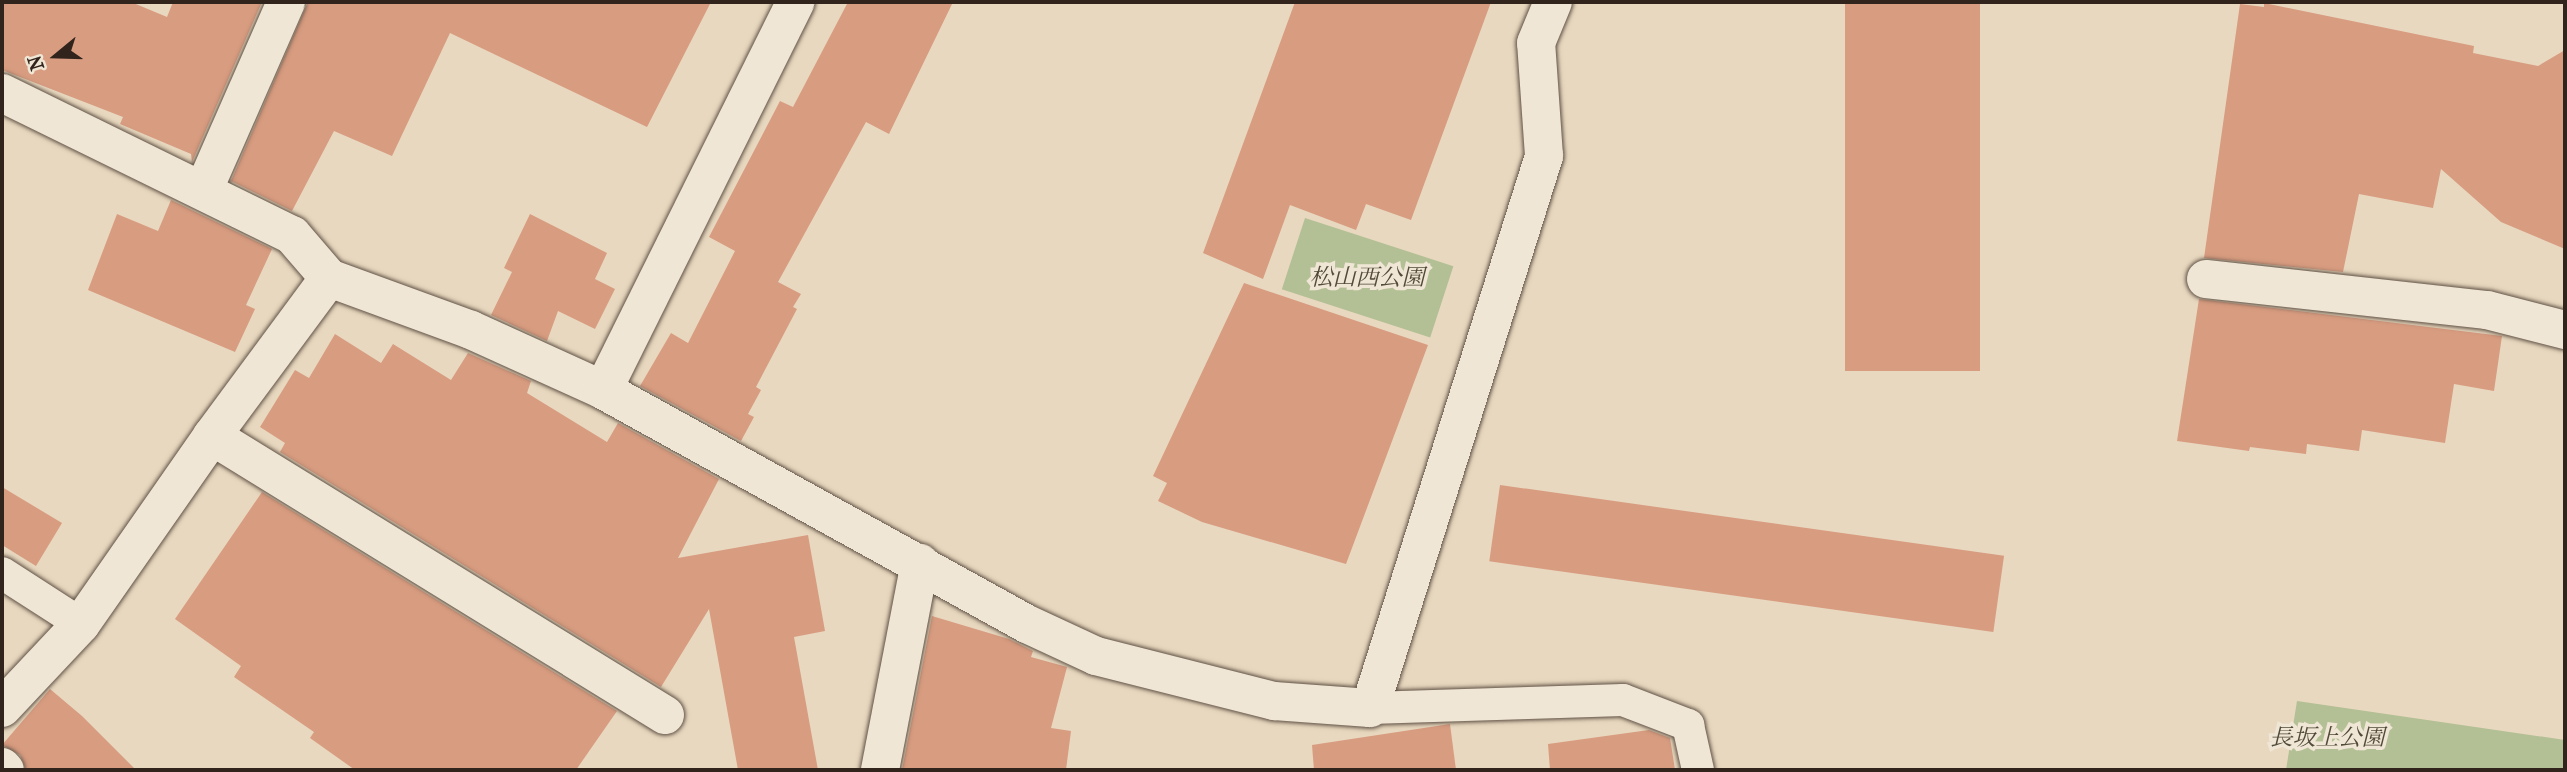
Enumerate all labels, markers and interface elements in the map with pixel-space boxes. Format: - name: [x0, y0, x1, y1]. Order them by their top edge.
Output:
- north arrow: [21, 21, 91, 91]
- text: N: [23, 52, 49, 73]
- park label: 松山西公園: [1310, 264, 1424, 292]
- park label: 長坂上公園: [2270, 724, 2384, 752]

